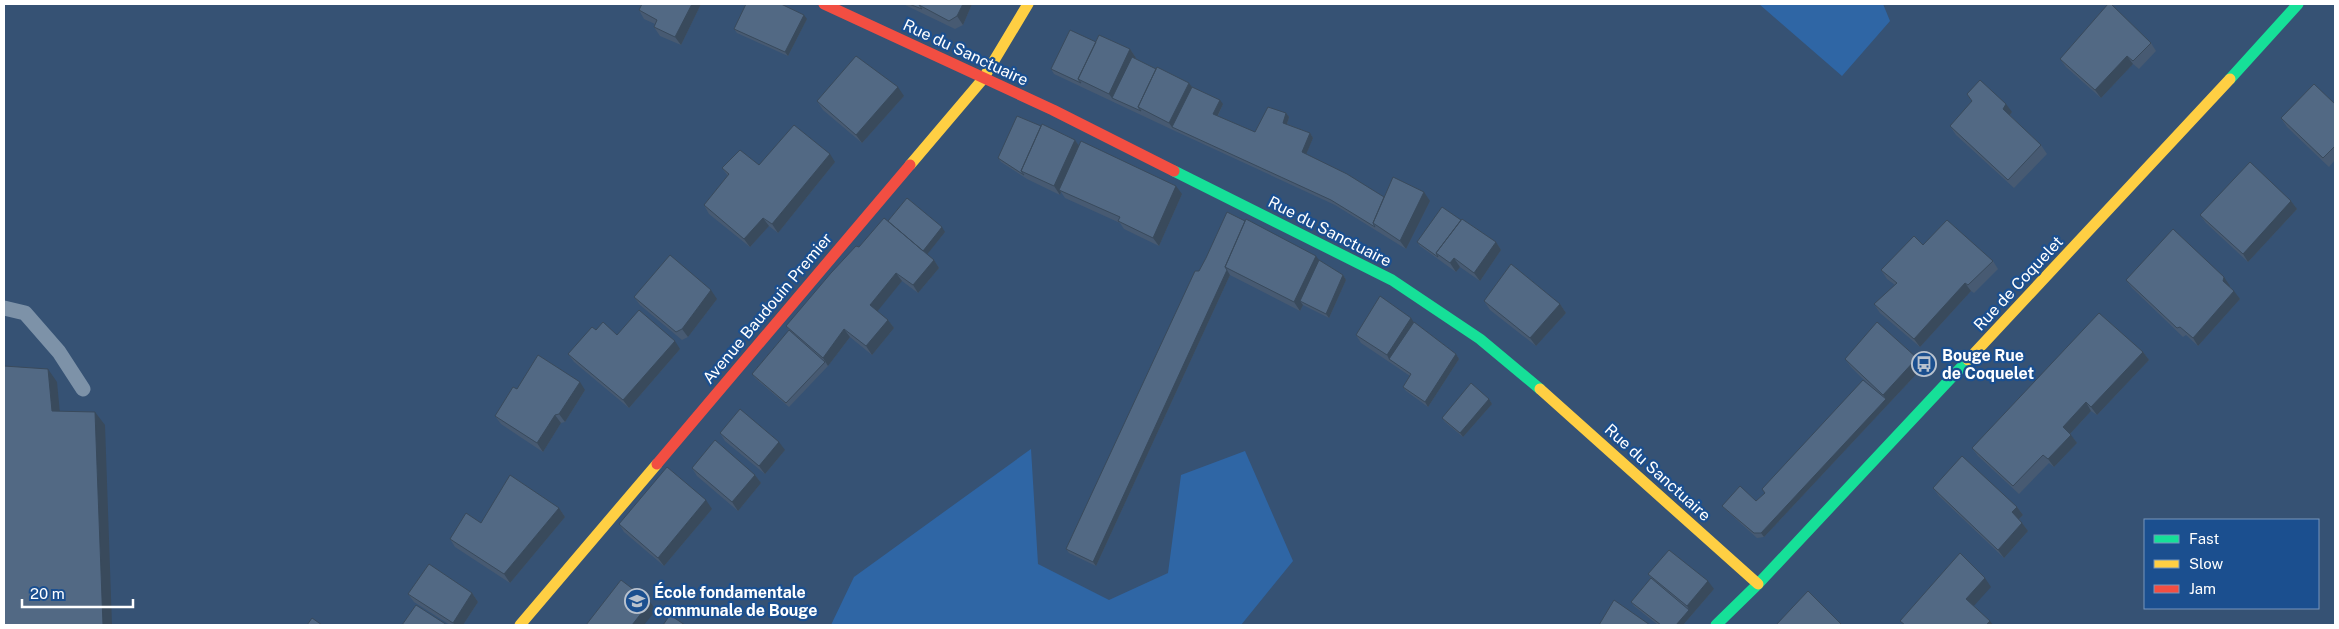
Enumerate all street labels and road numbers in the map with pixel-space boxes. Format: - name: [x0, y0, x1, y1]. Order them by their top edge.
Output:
- street label: Rue du Sanctuaire: [900, 15, 1031, 90]
- street label: Rue du Sanctuaire: [1265, 192, 1395, 271]
- street label: Avenue Baudouin Premier: [699, 229, 836, 388]
- street label: Rue de Coquelet: [1970, 232, 2067, 335]
- street label: Rue du Sanctuaire: [1601, 420, 1715, 525]

